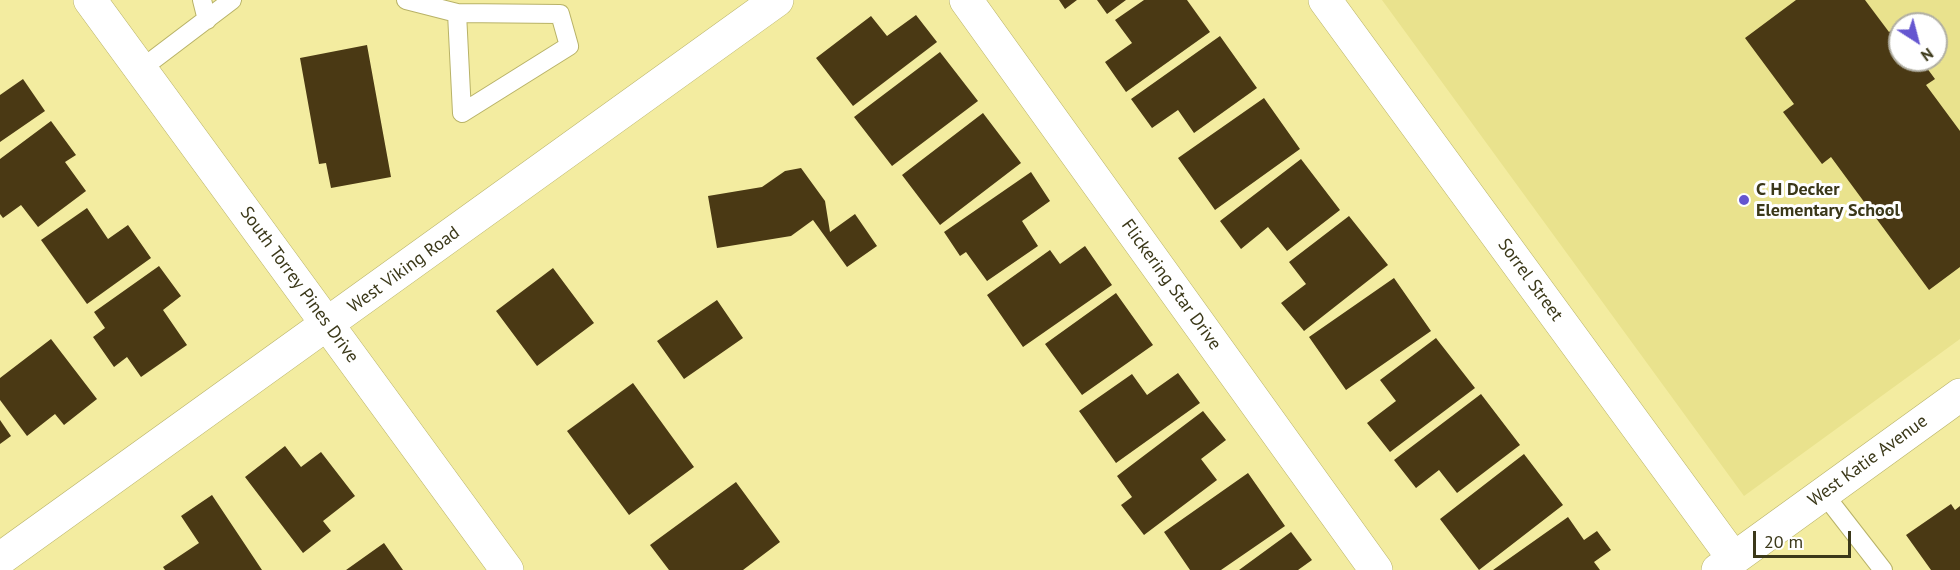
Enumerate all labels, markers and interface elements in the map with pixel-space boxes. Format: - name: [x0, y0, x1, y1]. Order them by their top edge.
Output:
- north arrow: [1888, 12, 1948, 72]
- text: N: [1917, 44, 1938, 66]
- place label: C H Decker Elementary School: [1756, 179, 1900, 222]
- marker: C H Decker Elementary School: [1737, 193, 1751, 207]
- street label: South Torrey Pines Drive: [235, 203, 363, 367]
- street label: Flickering Star Drive: [1116, 215, 1226, 355]
- street label: West Viking Road: [344, 222, 464, 318]
- street label: Sorrel Street: [1493, 235, 1567, 325]
- street label: West Katie Avenue: [1804, 410, 1932, 512]
- scale bar: [1756, 519, 1854, 557]
- text: 20 m: [1764, 530, 1803, 553]

